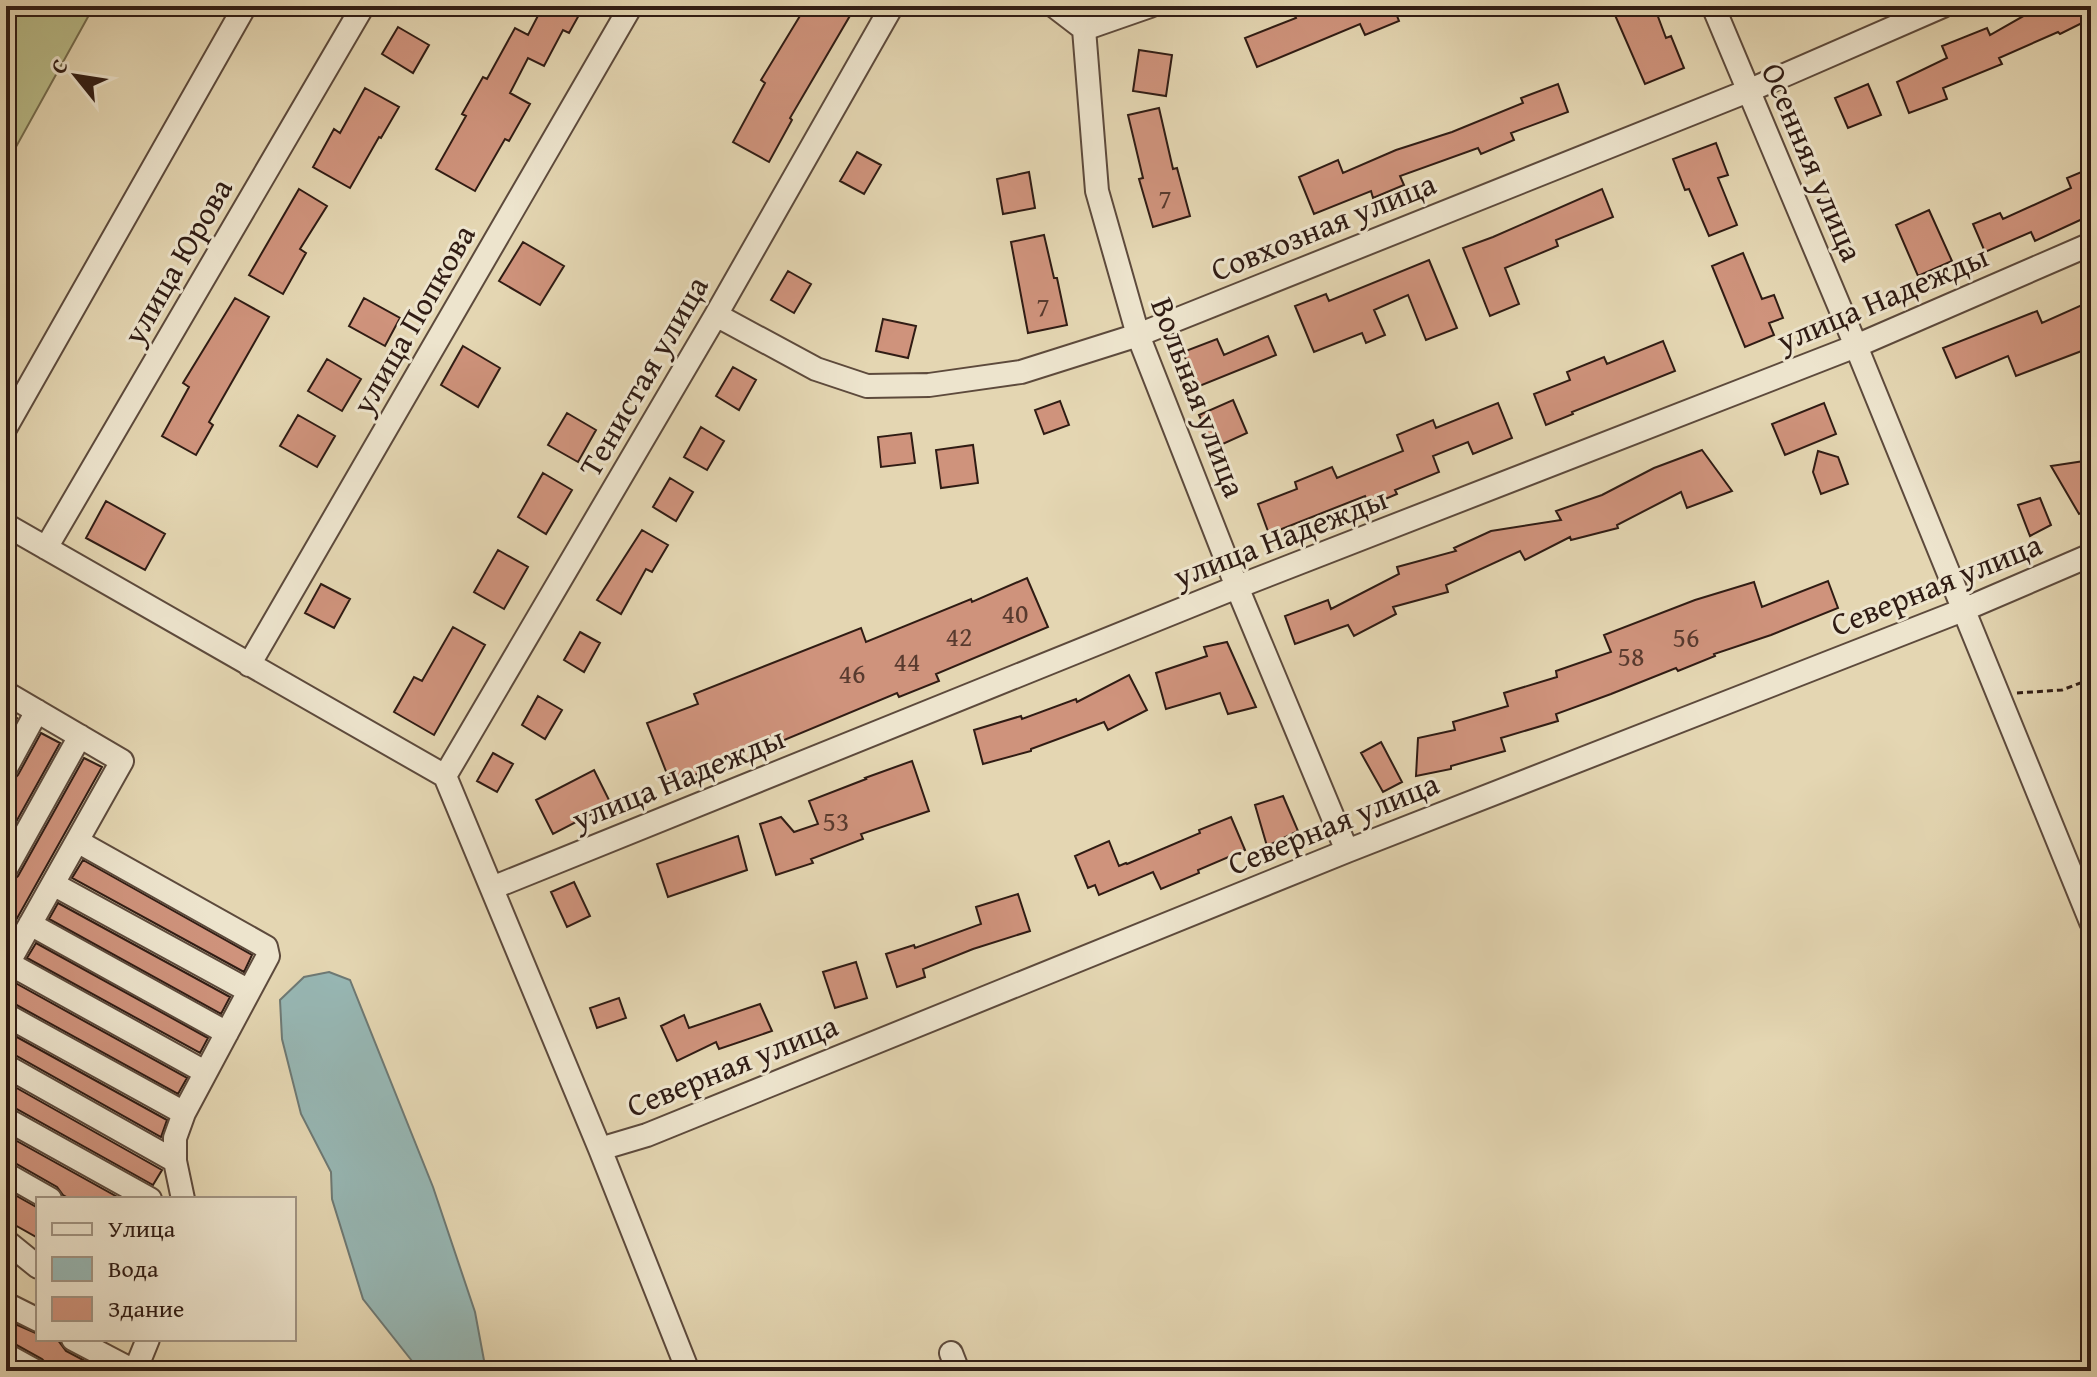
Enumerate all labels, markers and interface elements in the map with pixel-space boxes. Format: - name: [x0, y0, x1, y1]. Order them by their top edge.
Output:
- north arrow: [36, 36, 116, 116]
- text: С: [42, 53, 76, 79]
- street label: Осенняя улица: [1750, 55, 1876, 269]
- street label: Совхозная улица: [1203, 159, 1443, 293]
- street label: улица Юрова: [110, 168, 244, 354]
- house number: 7: [1158, 177, 1172, 218]
- street label: улица Попкова: [339, 215, 487, 424]
- street label: улица Надежды: [1768, 232, 1995, 364]
- street label: Тенистая улица: [566, 266, 720, 485]
- house number: 7: [1036, 285, 1050, 326]
- street label: Вольная улица: [1139, 290, 1259, 504]
- street label: улица Надежды: [1165, 475, 1394, 600]
- street label: Северная улица: [1823, 520, 2049, 648]
- house number: 40: [1002, 592, 1028, 633]
- house number: 42: [946, 615, 972, 656]
- house number: 56: [1673, 616, 1699, 657]
- house number: 58: [1618, 635, 1644, 676]
- house number: 44: [894, 640, 920, 681]
- house number: 46: [839, 652, 865, 693]
- street label: улица Надежды: [564, 714, 791, 842]
- street label: Северная улица: [1220, 759, 1446, 887]
- house number: 53: [823, 800, 849, 841]
- street label: Северная улица: [619, 1001, 845, 1129]
- legend: [36, 1197, 296, 1341]
- text: Улица: [108, 1211, 176, 1246]
- text: Вода: [108, 1251, 159, 1286]
- text: Здание: [108, 1291, 184, 1326]

